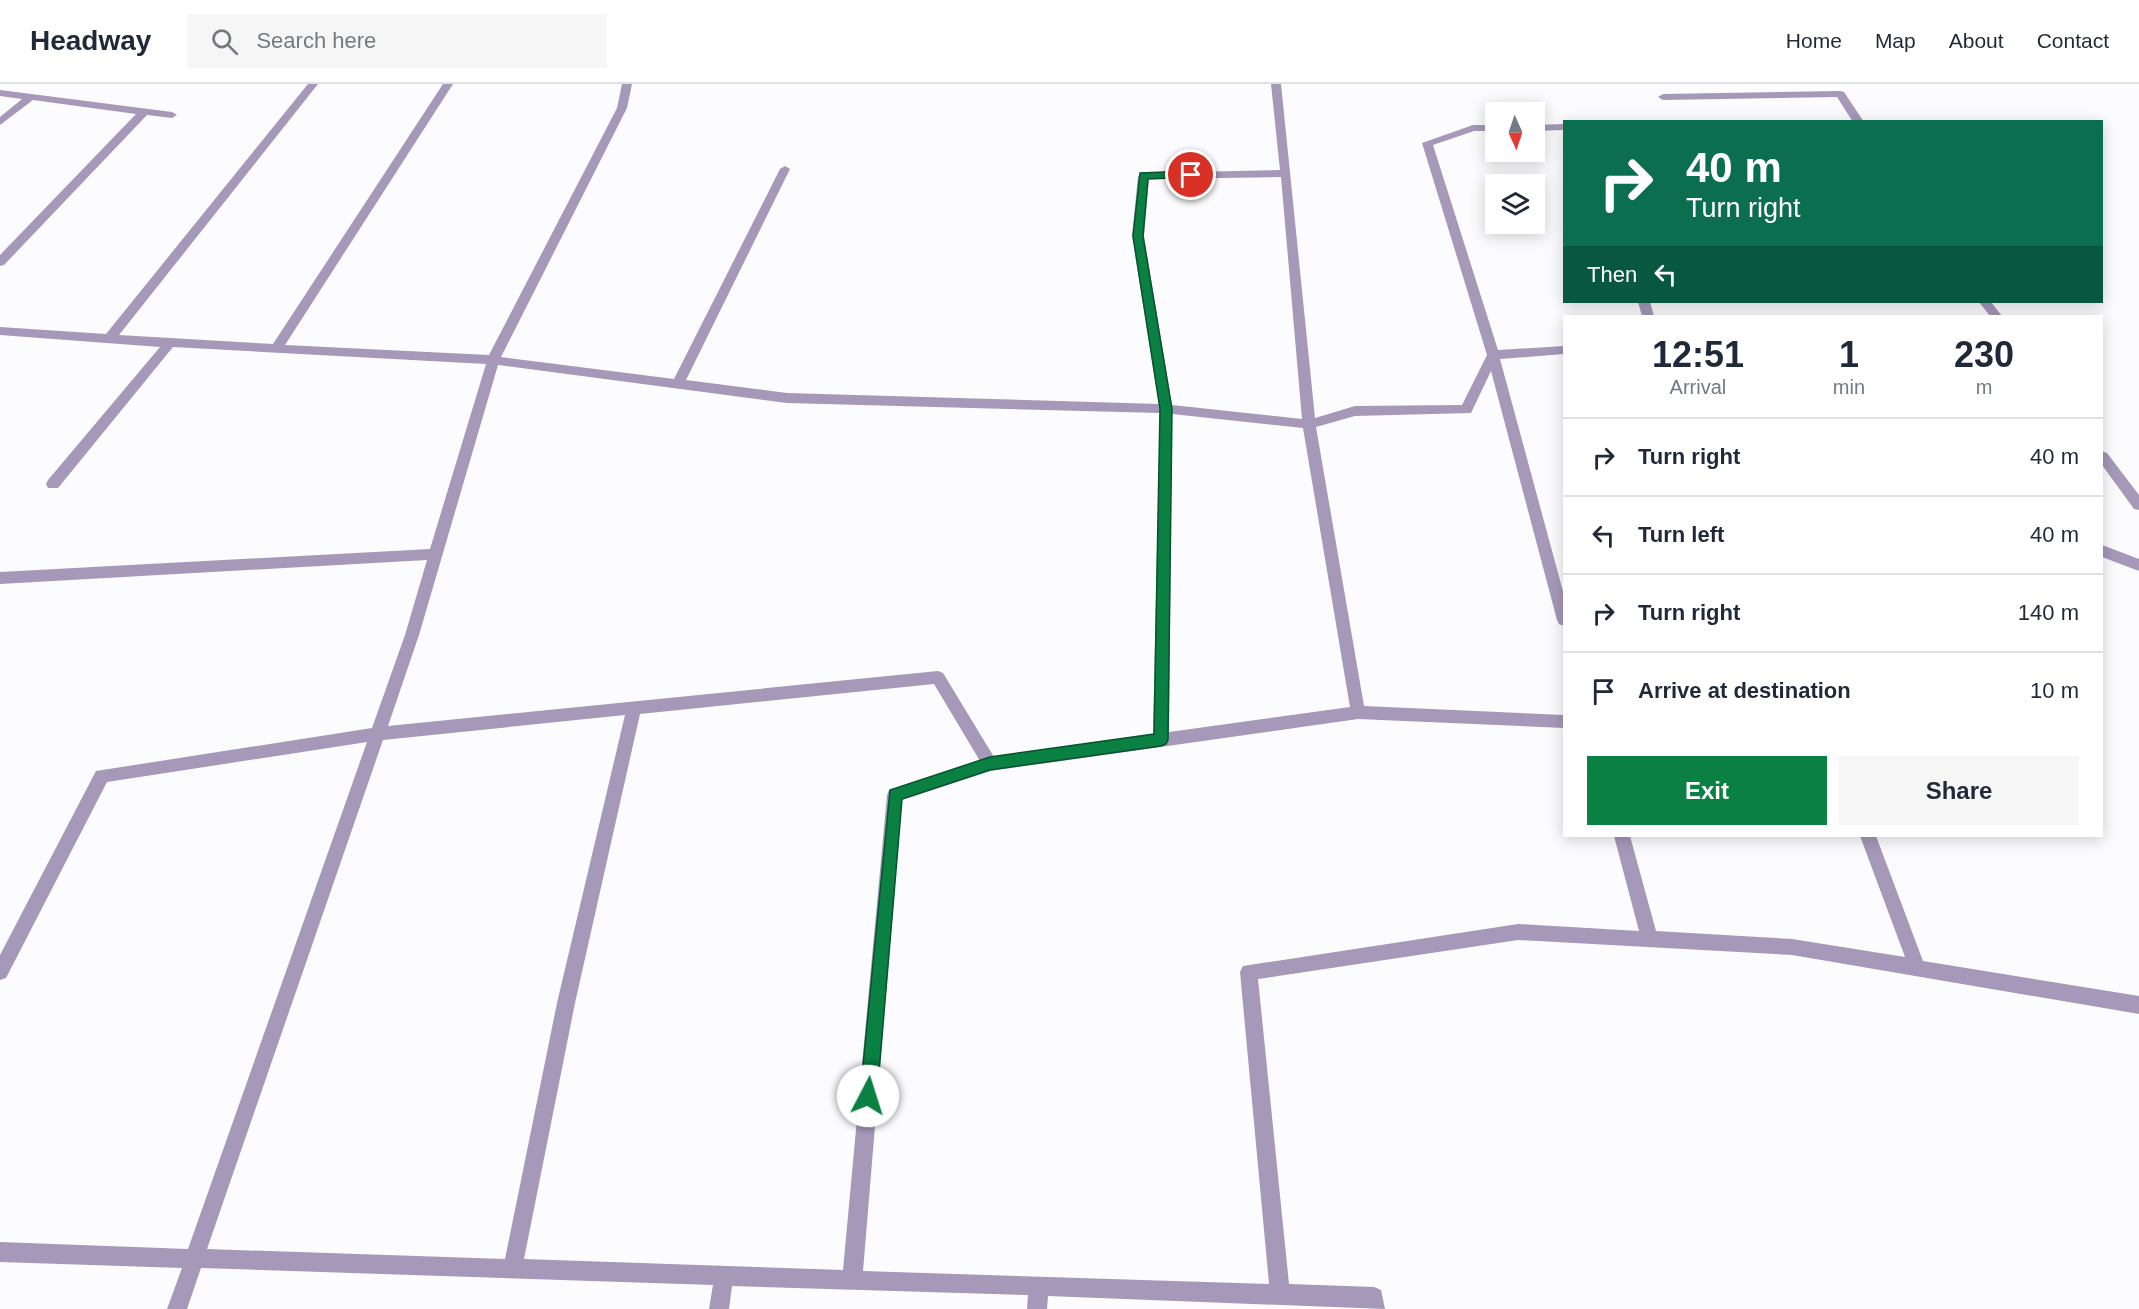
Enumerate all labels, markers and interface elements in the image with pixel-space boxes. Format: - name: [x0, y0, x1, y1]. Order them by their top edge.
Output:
- search box: [187, 14, 607, 68]
- text: Headway: [30, 25, 151, 56]
- icon: search: [208, 25, 241, 58]
- text: Search here: [256, 28, 376, 53]
- text: Home: [1786, 29, 1842, 52]
- text: Map: [1875, 29, 1916, 52]
- text: About: [1949, 29, 2004, 52]
- text: Contact: [2037, 29, 2109, 52]
- north arrow: [1485, 102, 1545, 162]
- map controls: [1485, 102, 1545, 234]
- icon: right: [1587, 144, 1665, 222]
- text: 40 m: [1686, 144, 1782, 191]
- pin: [1165, 149, 1216, 200]
- icon: arrive: [1174, 158, 1207, 191]
- button: layers: [1485, 174, 1545, 234]
- text: Turn right: [1686, 193, 1801, 223]
- icon: left: [1649, 258, 1682, 291]
- text: Then: [1587, 262, 1637, 287]
- text: 12:51: [1652, 334, 1744, 375]
- text: 1: [1839, 334, 1859, 375]
- text: 230: [1954, 334, 2014, 375]
- text: Arrival: [1670, 376, 1726, 398]
- text: min: [1833, 376, 1865, 398]
- text: m: [1976, 376, 1992, 398]
- icon: right: [1587, 441, 1620, 474]
- text: Turn right: [1638, 444, 1740, 469]
- text: 40 m: [2030, 444, 2079, 469]
- icon: left: [1587, 519, 1620, 552]
- text: Turn left: [1638, 522, 1724, 547]
- text: 40 m: [2030, 522, 2079, 547]
- icon: right: [1587, 597, 1620, 630]
- text: Turn right: [1638, 600, 1740, 625]
- text: 140 m: [2018, 600, 2079, 625]
- icon: arrive: [1587, 675, 1620, 708]
- text: Arrive at destination: [1638, 678, 1851, 703]
- text: 10 m: [2030, 678, 2079, 703]
- button: Exit: [1587, 756, 1827, 825]
- button: Share: [1839, 756, 2079, 825]
- position arrow: [836, 1064, 900, 1128]

